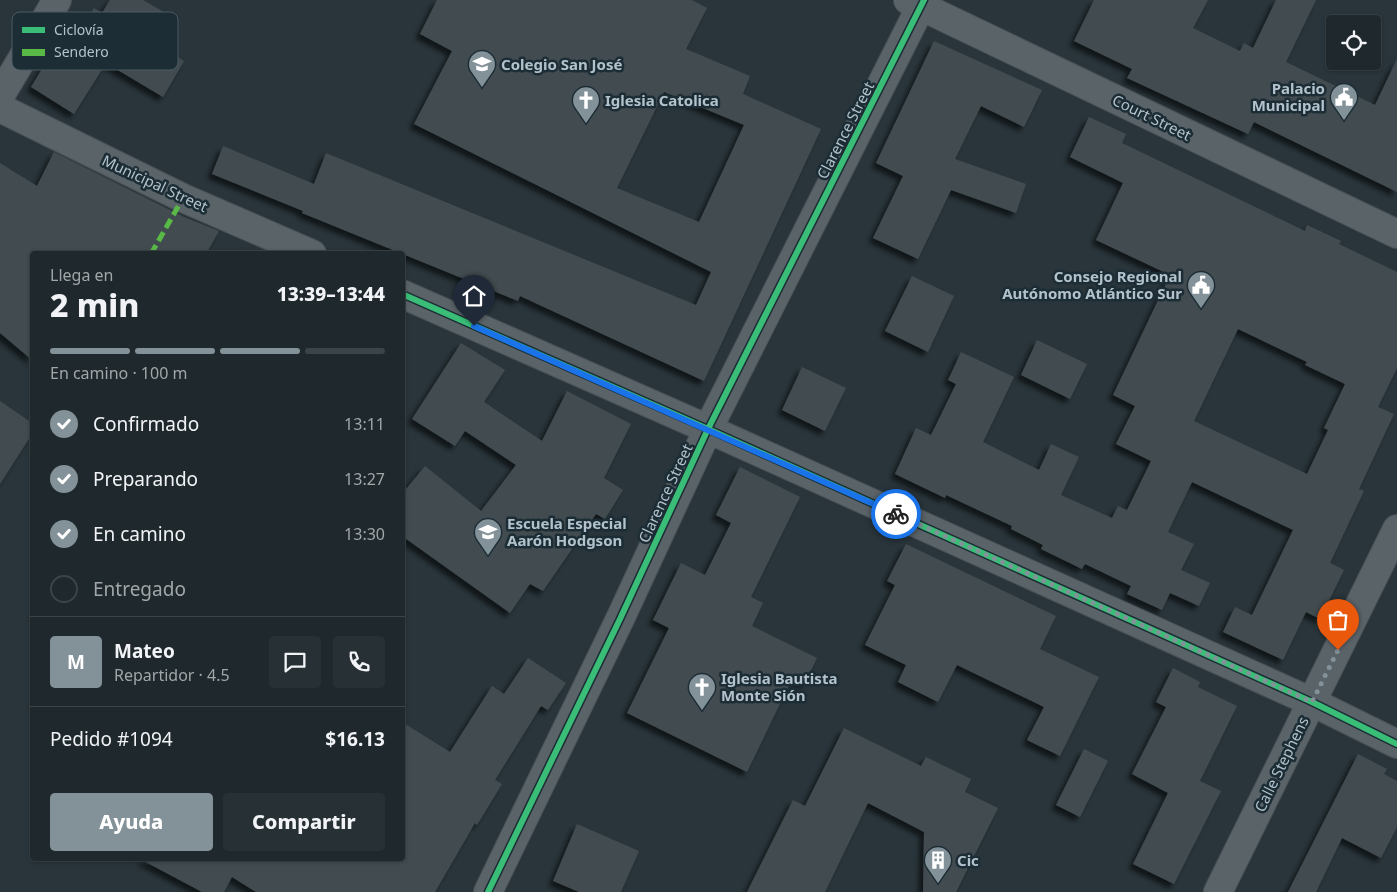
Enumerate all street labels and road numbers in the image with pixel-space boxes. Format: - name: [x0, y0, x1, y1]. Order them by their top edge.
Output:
- street label: Clarence Street: [812, 77, 878, 182]
- street label: Court Street: [1109, 89, 1195, 145]
- street label: Municipal Street: [99, 150, 212, 216]
- street label: Clarence Street: [633, 440, 697, 546]
- street label: Calle Stephens: [1249, 713, 1313, 815]

